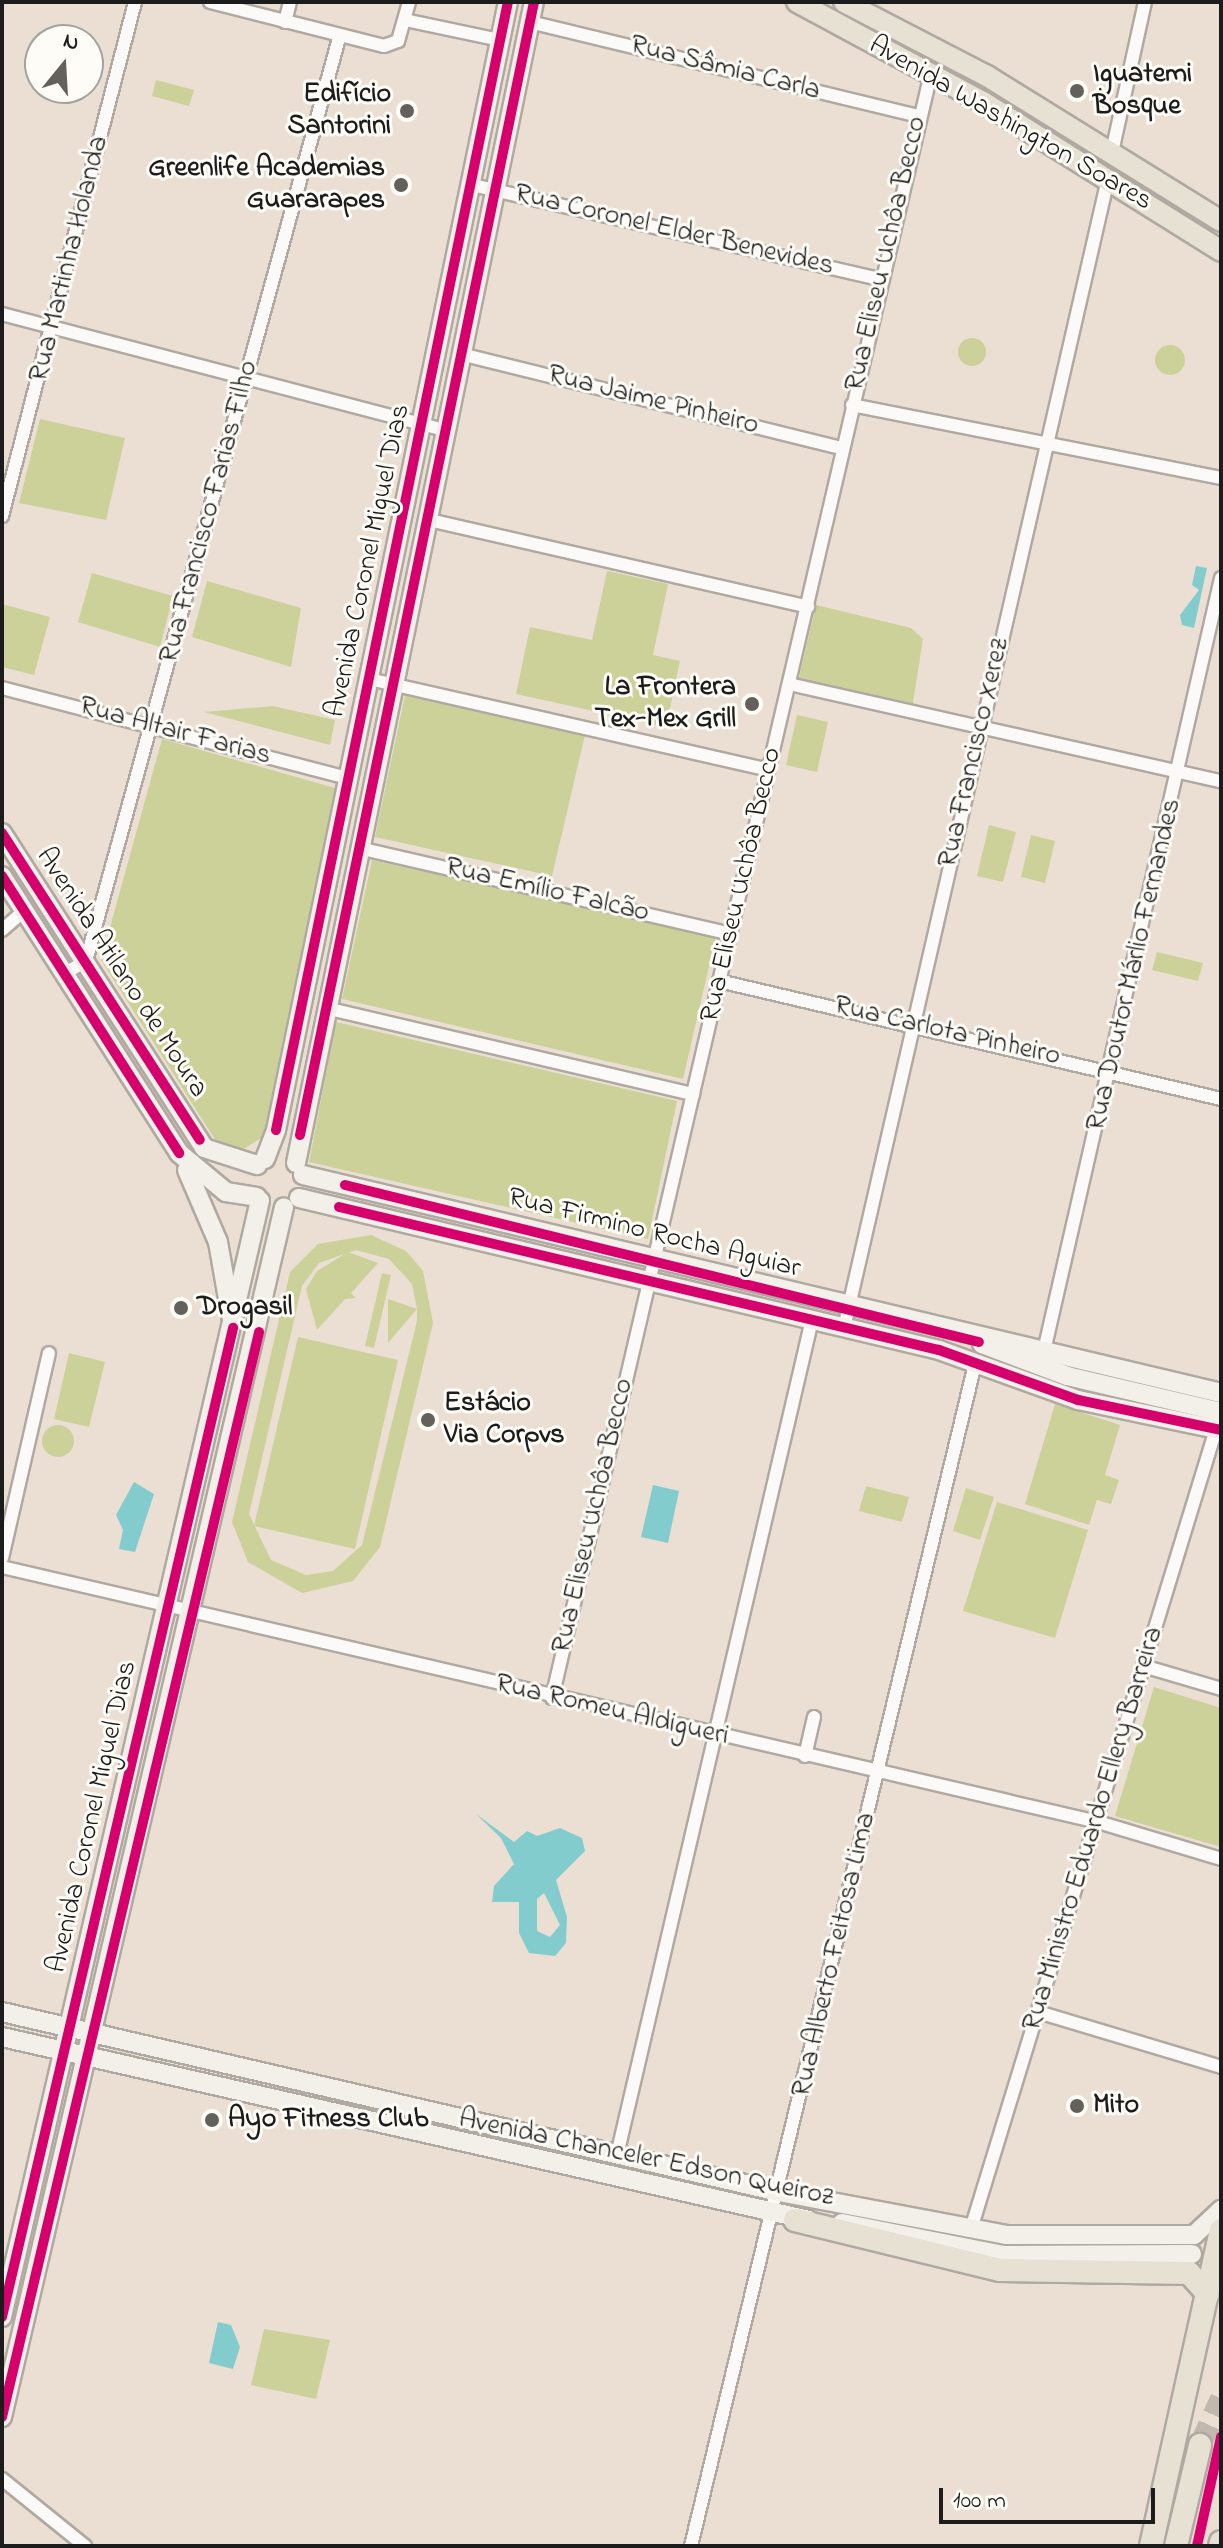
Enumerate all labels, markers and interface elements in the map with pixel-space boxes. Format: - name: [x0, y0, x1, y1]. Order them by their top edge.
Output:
- north arrow: [24, 24, 104, 104]
- text: N: [59, 26, 83, 61]
- street label: Rua Sâmia Carla: [627, 29, 823, 109]
- street label: Avenida Washington Soares: [862, 29, 1158, 219]
- place label: Iguatemi Bosque: [1093, 58, 1192, 124]
- place label: Edifício Santorini: [288, 78, 391, 144]
- marker: Iguatemi Bosque: [1068, 82, 1086, 100]
- marker: Edifício Santorini: [398, 102, 416, 120]
- street label: Rua Eliseu Uchôa Becco: [839, 113, 935, 395]
- street label: Rua Martinha Holanda: [23, 132, 117, 386]
- place label: Greenlife Academias Guararapes: [148, 152, 385, 218]
- marker: Greenlife Academias Guararapes: [392, 176, 410, 194]
- street label: Rua Coronel Elder Benevides: [511, 178, 837, 284]
- street label: Rua Francisco Farias Filho: [153, 357, 267, 667]
- street label: Rua Jaime Pinheiro: [544, 359, 762, 443]
- street label: Avenida Coronel Miguel Dias: [319, 401, 419, 721]
- street label: Rua Francisco Xerez: [932, 635, 1018, 871]
- place label: La Frontera Tex-Mex Grill: [595, 671, 736, 737]
- street label: Rua Altair Farias: [75, 690, 275, 774]
- marker: La Frontera Tex-Mex Grill: [743, 695, 761, 713]
- street label: Rua Eliseu Uchôa Becco: [694, 744, 790, 1026]
- street label: Rua Doutor Márlio Fernandes: [1080, 796, 1190, 1134]
- street label: Avenida Atilano de Moura: [28, 842, 214, 1104]
- street label: Rua Emílio Falcão: [442, 851, 652, 931]
- street label: Rua Carlota Pinheiro: [831, 990, 1063, 1074]
- street label: Rua Firmino Rocha Aguiar: [504, 1181, 804, 1287]
- place label: Drogasil: [197, 1291, 293, 1325]
- marker: Drogasil: [172, 1299, 190, 1317]
- street label: Rua Eliseu Uchôa Becco: [546, 1375, 642, 1657]
- place label: Estácio Via Corpvs: [444, 1387, 565, 1453]
- marker: Estácio Via Corpvs: [419, 1411, 437, 1429]
- street label: Rua Ministro Eduardo Ellery Barreira: [1016, 1623, 1172, 2035]
- street label: Avenida Coronel Miguel Dias: [41, 1658, 145, 1976]
- street label: Rua Romeu Aldigueri: [492, 1668, 732, 1754]
- street label: Rua Alberto Feitosa Lima: [786, 1810, 884, 2100]
- place label: Mito: [1093, 2089, 1139, 2123]
- marker: Mito: [1068, 2097, 1086, 2115]
- place label: Ayo Fitness Club: [228, 2103, 428, 2137]
- street label: Avenida Chanceler Edson Queiroz: [455, 2103, 837, 2215]
- marker: Ayo Fitness Club: [203, 2111, 221, 2129]
- scale bar: [943, 2472, 1159, 2522]
- text: 100 m: [953, 2484, 1006, 2519]

